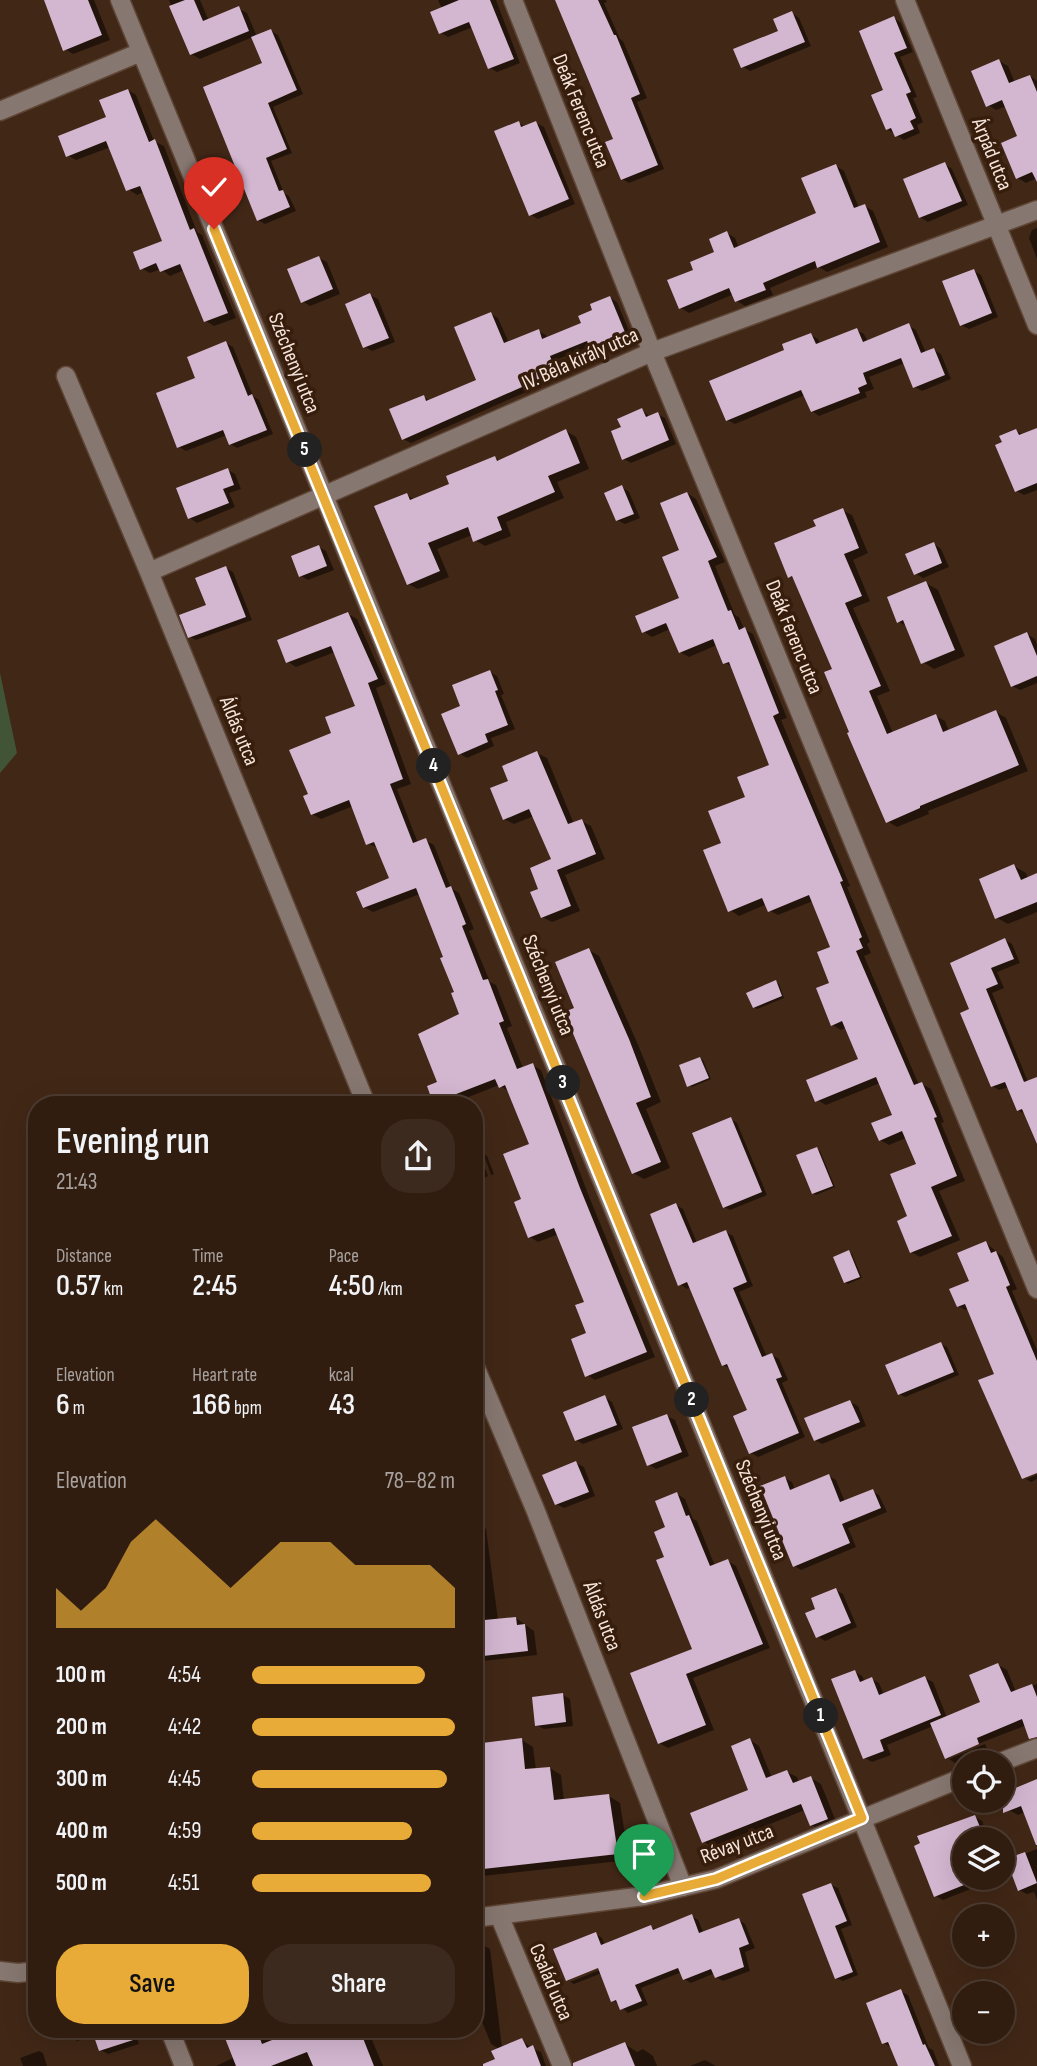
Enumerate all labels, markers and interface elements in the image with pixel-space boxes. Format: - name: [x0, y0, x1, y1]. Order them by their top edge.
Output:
- street label: Deák Ferenc utca: [547, 50, 615, 172]
- street label: Árpád utca: [966, 113, 1018, 194]
- pin: [184, 157, 244, 229]
- icon: check: [195, 168, 233, 206]
- street label: Széchenyi utca: [263, 309, 325, 417]
- street label: IV. Béla király utca: [518, 322, 642, 396]
- pin: 5: [288, 433, 322, 468]
- text: 5: [300, 438, 309, 461]
- street label: Deák Ferenc utca: [760, 576, 828, 698]
- street label: Áldás utca: [214, 692, 264, 769]
- pin: 4: [416, 748, 452, 784]
- text: 4: [429, 754, 438, 777]
- street label: Széchenyi utca: [517, 931, 579, 1039]
- pin: 3: [546, 1066, 580, 1100]
- text: 3: [558, 1071, 567, 1094]
- text: Evening run: [56, 1119, 210, 1164]
- button: share: [381, 1119, 455, 1193]
- text: 21:43: [56, 1168, 97, 1196]
- text: Distance: [56, 1245, 112, 1268]
- text: Time: [192, 1245, 223, 1268]
- text: Pace: [329, 1245, 359, 1268]
- text: 0.57: [56, 1268, 101, 1304]
- text: 2:45: [192, 1268, 238, 1304]
- text: 4:50: [329, 1268, 375, 1304]
- text: km: [101, 1278, 123, 1301]
- text: /km: [375, 1278, 403, 1301]
- text: Elevation: [56, 1364, 115, 1387]
- text: Heart rate: [192, 1364, 257, 1387]
- text: kcal: [329, 1364, 354, 1387]
- pin: 2: [674, 1382, 710, 1418]
- text: 6: [56, 1387, 70, 1423]
- text: 166: [192, 1387, 231, 1423]
- text: 43: [329, 1387, 355, 1423]
- text: 2: [687, 1388, 696, 1411]
- text: m: [70, 1397, 85, 1420]
- text: bpm: [231, 1397, 262, 1420]
- street label: Széchenyi utca: [730, 1456, 792, 1564]
- text: Elevation: [56, 1467, 127, 1495]
- text: 78–82 m: [385, 1467, 455, 1495]
- street label: Áldás utca: [577, 1577, 627, 1654]
- text: 100 m: [56, 1661, 106, 1689]
- text: 4:54: [168, 1661, 201, 1689]
- pin: 1: [804, 1698, 838, 1734]
- text: 1: [817, 1704, 824, 1727]
- text: 200 m: [56, 1713, 107, 1741]
- text: 4:42: [168, 1713, 201, 1741]
- map controls: [952, 1750, 1015, 2044]
- button: locate: [952, 1750, 1015, 1813]
- text: 300 m: [56, 1765, 107, 1793]
- text: 4:45: [168, 1765, 201, 1793]
- text: 400 m: [56, 1817, 107, 1845]
- text: 4:59: [168, 1817, 201, 1845]
- street label: Révay utca: [697, 1819, 777, 1869]
- pin: [614, 1824, 674, 1896]
- button: layers: [952, 1827, 1015, 1890]
- icon: arrive: [625, 1835, 663, 1873]
- text: 500 m: [56, 1869, 107, 1897]
- text: 4:51: [168, 1869, 199, 1897]
- button: +: [952, 1904, 1015, 1967]
- street label: Család utca: [524, 1940, 578, 2024]
- button: Save: [56, 1944, 249, 2024]
- button: Share: [263, 1944, 455, 2024]
- button: −: [952, 1981, 1015, 2044]

